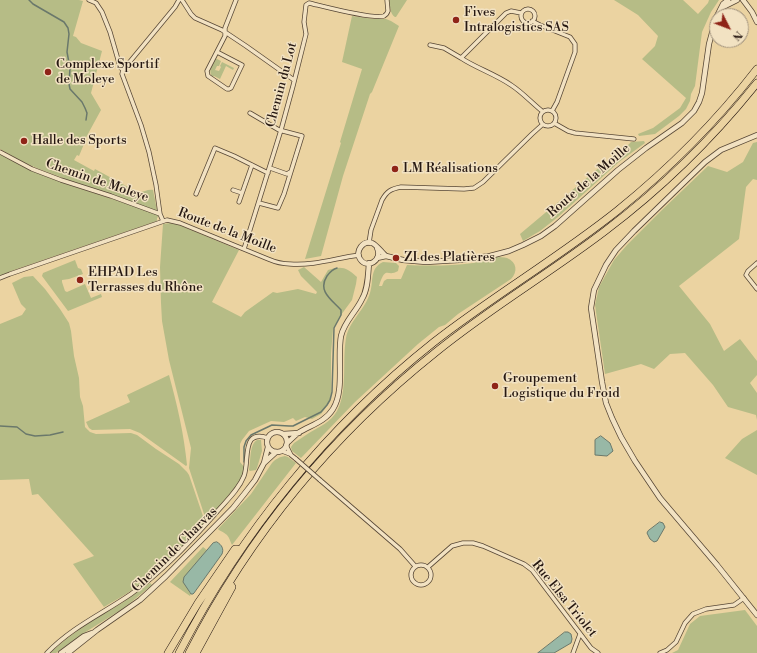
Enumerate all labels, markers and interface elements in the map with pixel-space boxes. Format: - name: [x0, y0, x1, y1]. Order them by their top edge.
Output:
- place label: Fives Intralogistics SAS: [464, 5, 569, 36]
- north arrow: [709, 8, 749, 48]
- marker: Fives Intralogistics SAS: [451, 15, 461, 25]
- text: N: [729, 27, 745, 43]
- street label: Chemin du Lot: [263, 41, 301, 129]
- place label: Complexe Sportif de Moleye: [56, 57, 159, 88]
- marker: Complexe Sportif de Moleye: [43, 67, 53, 77]
- place label: Halle des Sports: [32, 133, 127, 149]
- marker: Halle des Sports: [19, 136, 29, 146]
- street label: Route de la Moille: [544, 141, 634, 221]
- street label: Chemin de Moleye: [43, 156, 151, 206]
- place label: LM Réalisations: [403, 161, 498, 177]
- marker: LM Réalisations: [390, 164, 400, 174]
- street label: Route de la Moille: [175, 205, 279, 257]
- place label: ZI des Platières: [404, 250, 495, 266]
- marker: ZI des Platières: [391, 253, 401, 263]
- place label: EHPAD Les Terrasses du Rhône: [88, 265, 203, 296]
- marker: EHPAD Les Terrasses du Rhône: [75, 275, 85, 285]
- place label: Groupement Logistique du Froid: [503, 371, 620, 402]
- marker: Groupement Logistique du Froid: [490, 381, 500, 391]
- street label: Chemin de Charvas: [129, 504, 221, 596]
- street label: Rue Elsa Triolet: [528, 557, 600, 641]

